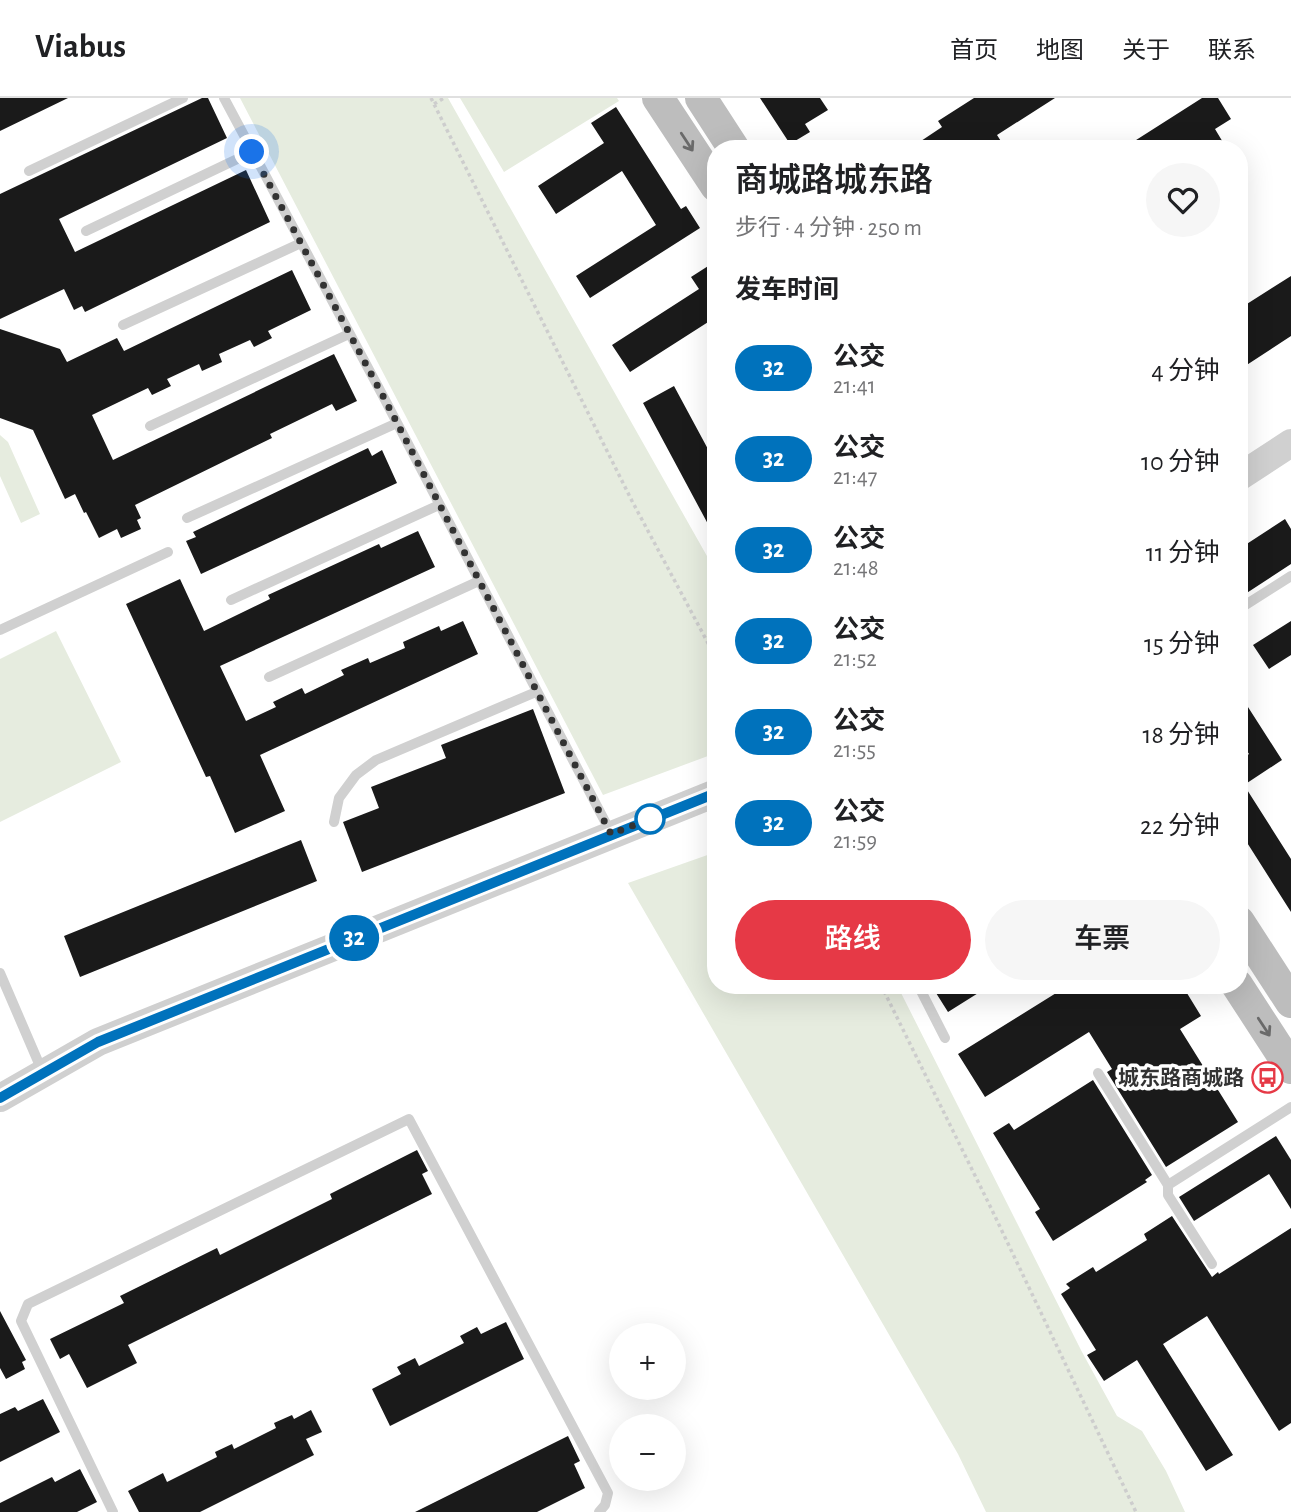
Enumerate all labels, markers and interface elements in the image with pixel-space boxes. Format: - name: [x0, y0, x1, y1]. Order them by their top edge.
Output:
- text: Viabus: [35, 31, 126, 64]
- text: 首页: [950, 39, 998, 63]
- text: 地图: [1036, 39, 1084, 63]
- text: 关于: [1122, 39, 1170, 63]
- text: 联系: [1208, 39, 1256, 63]
- one-way arrow: [680, 132, 694, 151]
- your location: [234, 134, 269, 169]
- button: heart: [1146, 163, 1220, 237]
- text: 商城路城东路: [735, 165, 933, 198]
- text: 步行 · 4 分钟 · 250 m: [735, 217, 922, 240]
- text: 发车时间: [735, 277, 839, 303]
- text: 公交: [833, 344, 885, 370]
- text: 32: [763, 356, 784, 380]
- text: 4 分钟: [1151, 358, 1220, 384]
- text: 21:41: [833, 375, 876, 398]
- text: 公交: [833, 435, 885, 461]
- text: 32: [763, 447, 784, 471]
- text: 10 分钟: [1141, 449, 1220, 475]
- text: 21:47: [833, 466, 877, 489]
- text: 公交: [833, 526, 885, 552]
- text: 32: [763, 538, 784, 562]
- text: 11 分钟: [1146, 540, 1220, 566]
- text: 21:48: [833, 557, 879, 580]
- text: 公交: [833, 617, 885, 643]
- text: 32: [763, 629, 784, 653]
- text: 15 分钟: [1144, 631, 1220, 657]
- text: 21:52: [833, 648, 877, 671]
- text: 公交: [833, 708, 885, 734]
- text: 32: [763, 720, 784, 744]
- text: 18 分钟: [1142, 722, 1220, 748]
- text: 21:55: [833, 739, 876, 762]
- text: 公交: [833, 799, 885, 825]
- unlabelled marker: [635, 804, 665, 834]
- text: 32: [763, 811, 784, 835]
- text: 22 分钟: [1140, 813, 1220, 839]
- text: 21:59: [833, 830, 877, 853]
- button: 路线: [735, 900, 971, 980]
- button: 车票: [985, 900, 1220, 980]
- line badge: 32: [322, 915, 386, 961]
- text: 32: [343, 926, 365, 950]
- one-way arrow: [1257, 1016, 1271, 1036]
- bus stop icon: 城东路商城路: [1250, 1061, 1284, 1095]
- place label: 城东路商城路: [1118, 1066, 1244, 1089]
- map controls: [609, 1323, 686, 1491]
- button: +: [609, 1323, 686, 1400]
- button: −: [609, 1414, 686, 1491]

